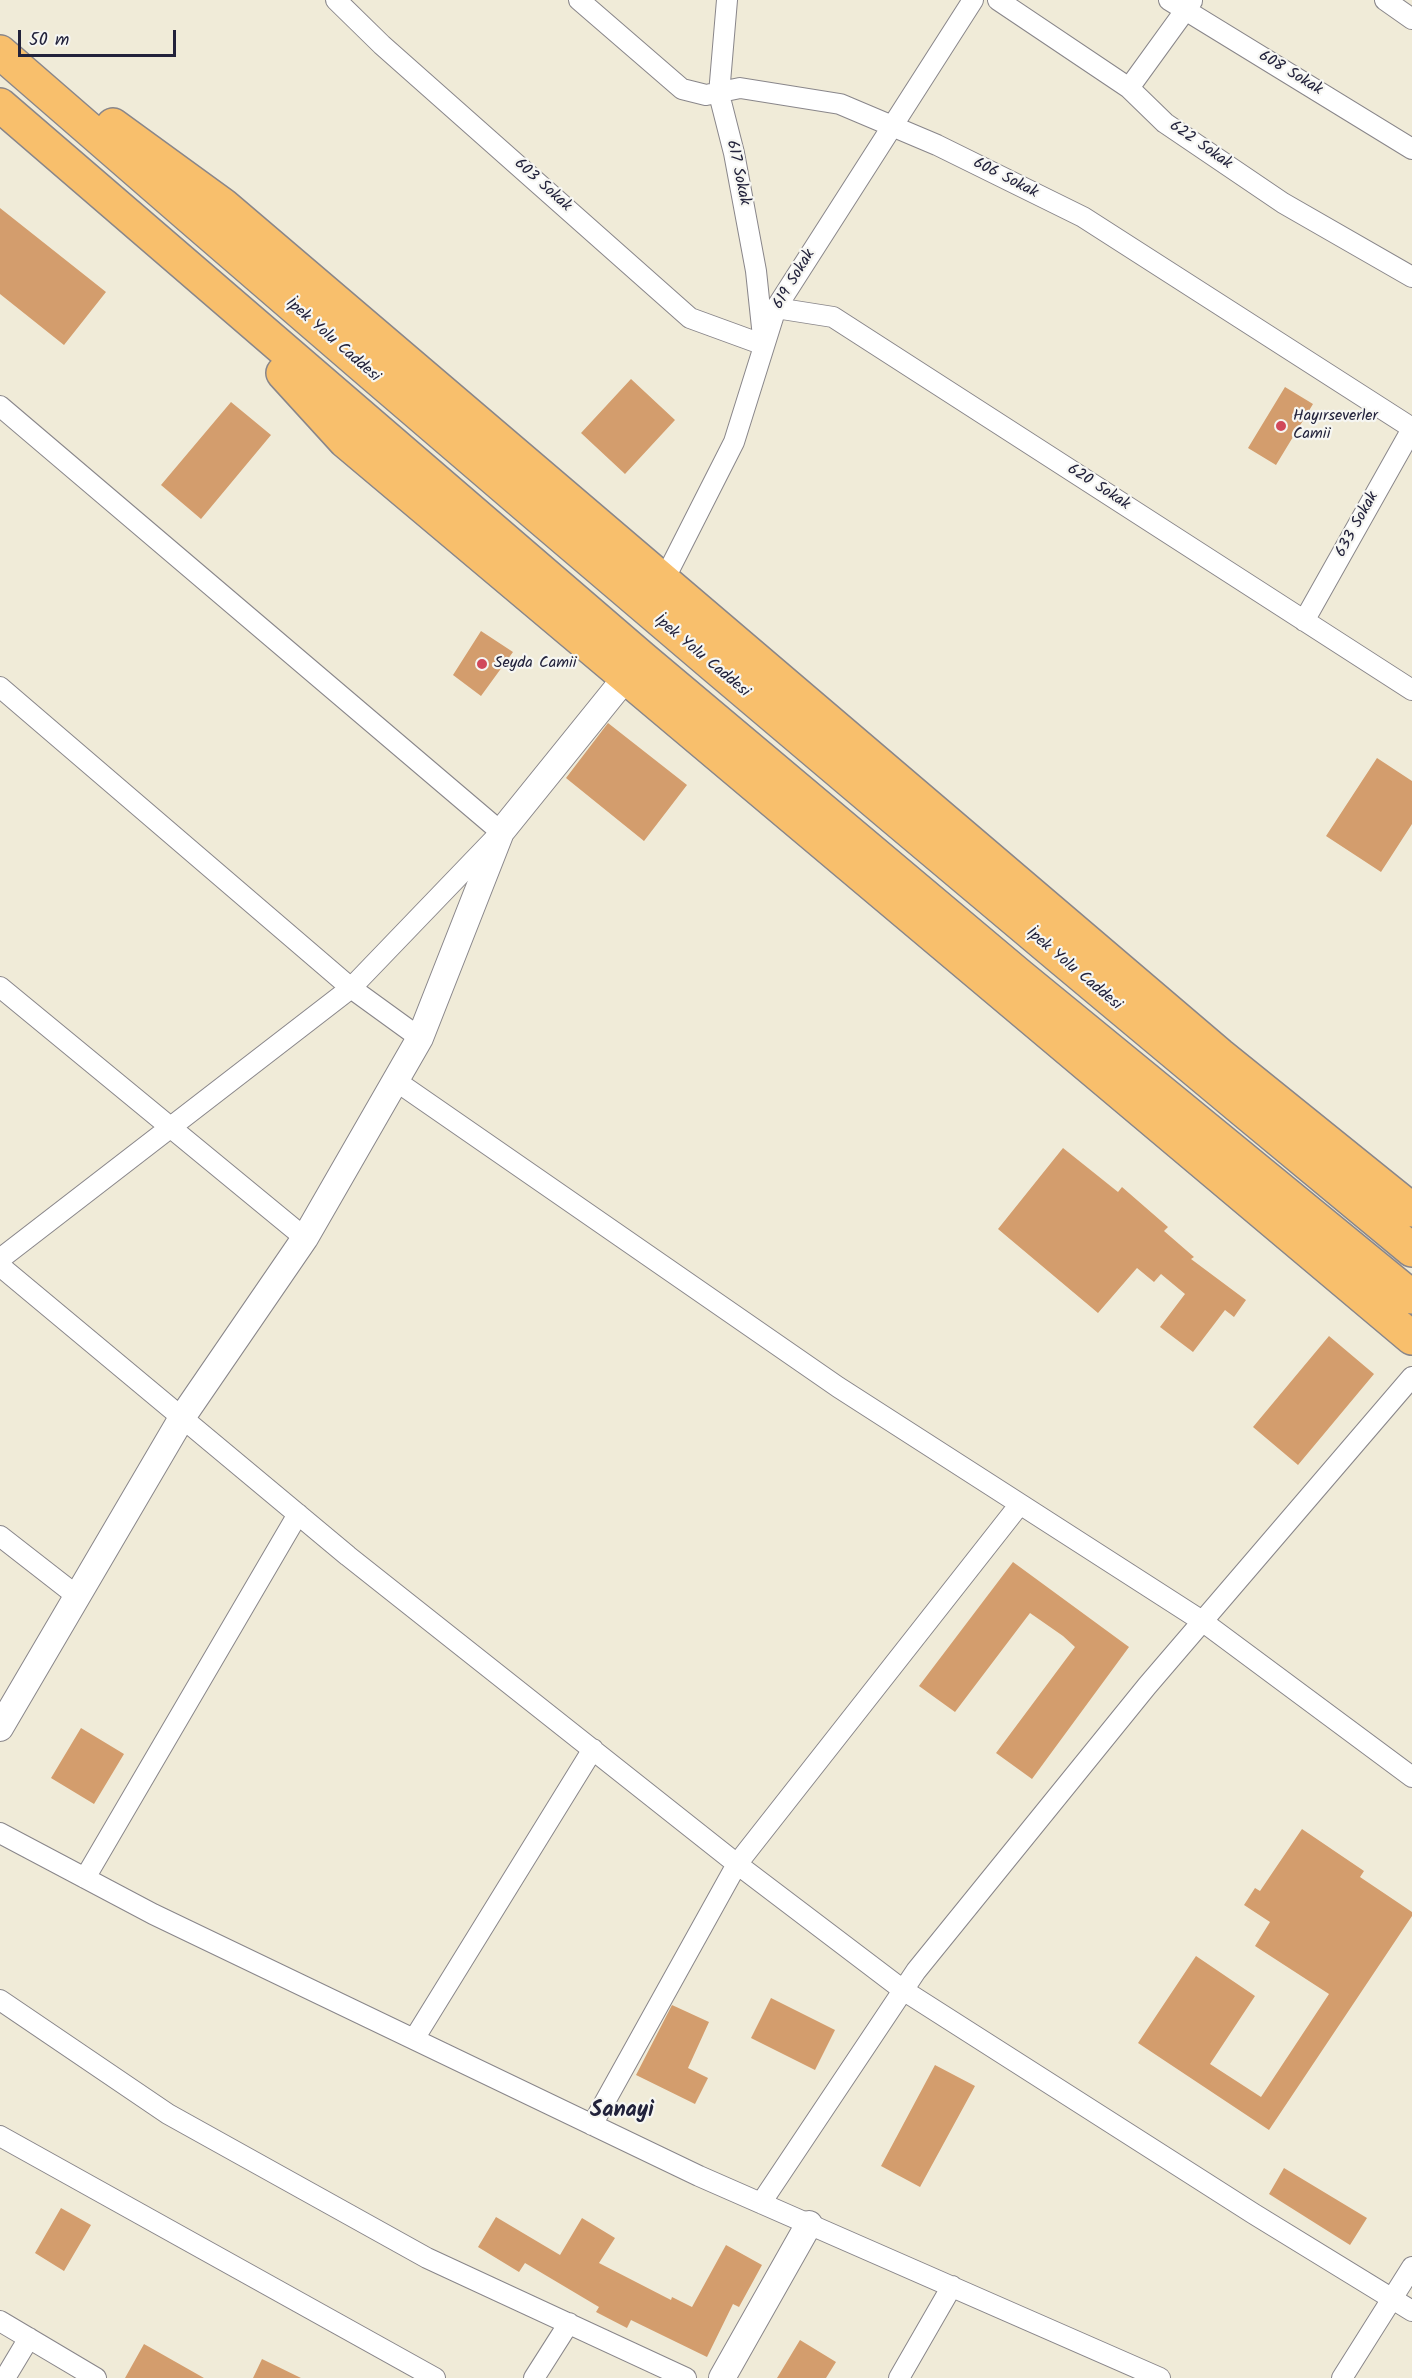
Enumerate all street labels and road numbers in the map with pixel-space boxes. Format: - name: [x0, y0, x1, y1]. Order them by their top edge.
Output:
- street label: 608 Sokak: [1255, 47, 1325, 101]
- street label: 622 Sokak: [1165, 117, 1235, 175]
- street label: 617 Sokak: [721, 139, 753, 207]
- street label: 606 Sokak: [969, 154, 1041, 204]
- street label: 603 Sokak: [509, 155, 575, 217]
- street label: 619 Sokak: [770, 247, 820, 313]
- street label: İpek Yolu Caddesi: [281, 295, 383, 387]
- street label: 620 Sokak: [1063, 461, 1133, 515]
- street label: 633 Sokak: [1332, 489, 1384, 561]
- street label: İpek Yolu Caddesi: [649, 611, 753, 703]
- street label: İpek Yolu Caddesi: [1021, 924, 1125, 1016]

